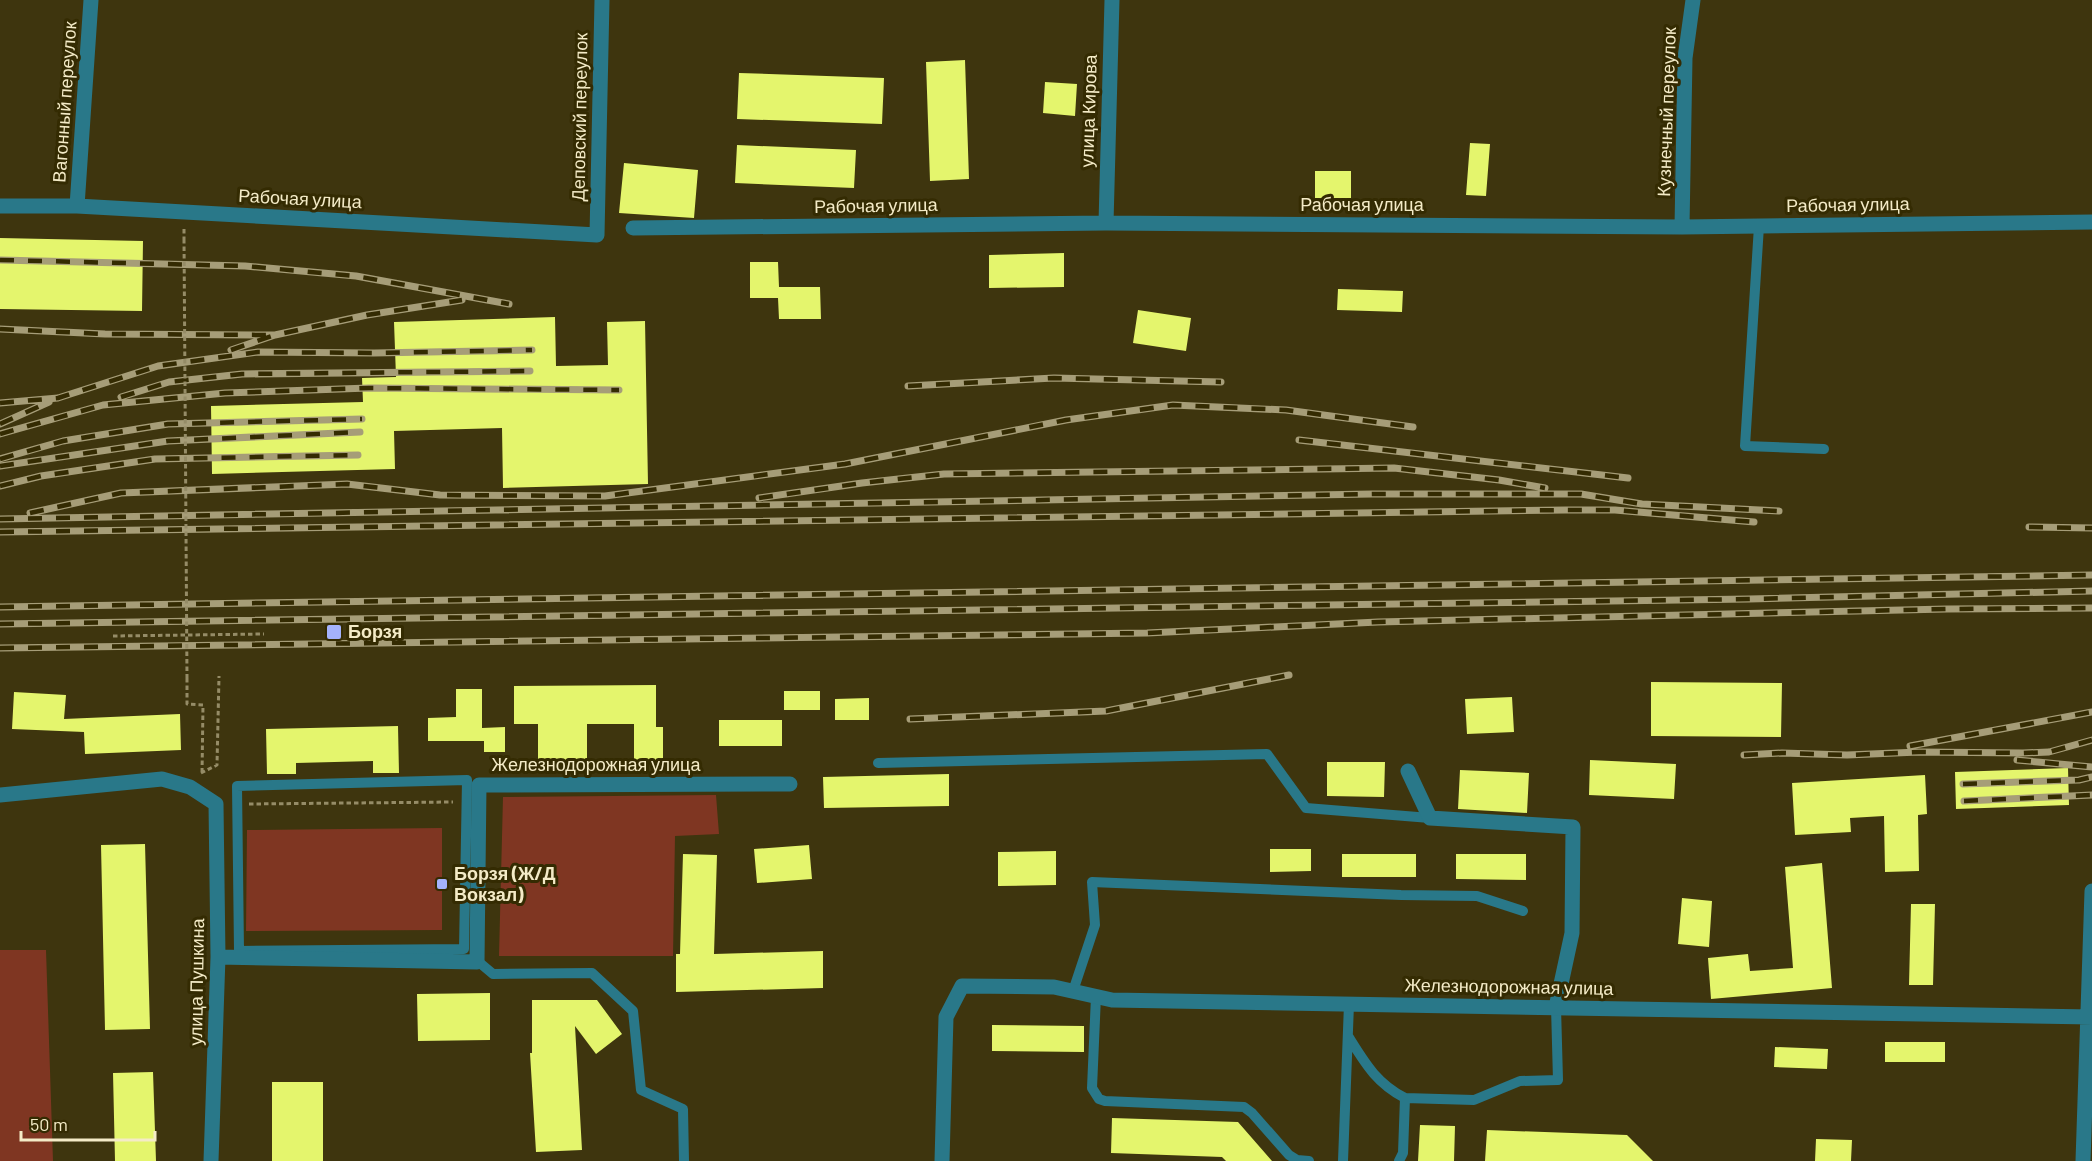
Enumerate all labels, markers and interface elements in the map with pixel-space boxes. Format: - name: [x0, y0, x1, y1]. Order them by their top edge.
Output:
- street label: Вагонный переулок: [47, 21, 81, 183]
- street label: Кузнечный переулок: [1652, 27, 1680, 197]
- street label: Деповский переулок: [567, 32, 591, 202]
- street label: улица Кирова: [1075, 53, 1101, 168]
- street label: Рабочая улица: [238, 184, 363, 212]
- street label: Рабочая улица: [1786, 192, 1911, 216]
- street label: Рабочая улица: [814, 193, 939, 217]
- street label: Рабочая улица: [1300, 193, 1425, 215]
- place label: Борзя: [348, 620, 402, 642]
- marker: Борзя: [325, 623, 343, 641]
- street label: Железнодорожная улица: [492, 753, 701, 775]
- place label: Борзя (Ж/Д Вокзал): [454, 862, 556, 905]
- marker: Борзя (Ж/Д Вокзал): [435, 877, 449, 891]
- street label: улица Пушкина: [184, 917, 208, 1046]
- street label: Железнодорожная улица: [1404, 973, 1615, 999]
- scale bar: [21, 1104, 154, 1142]
- text: 50 m: [30, 1113, 68, 1135]

